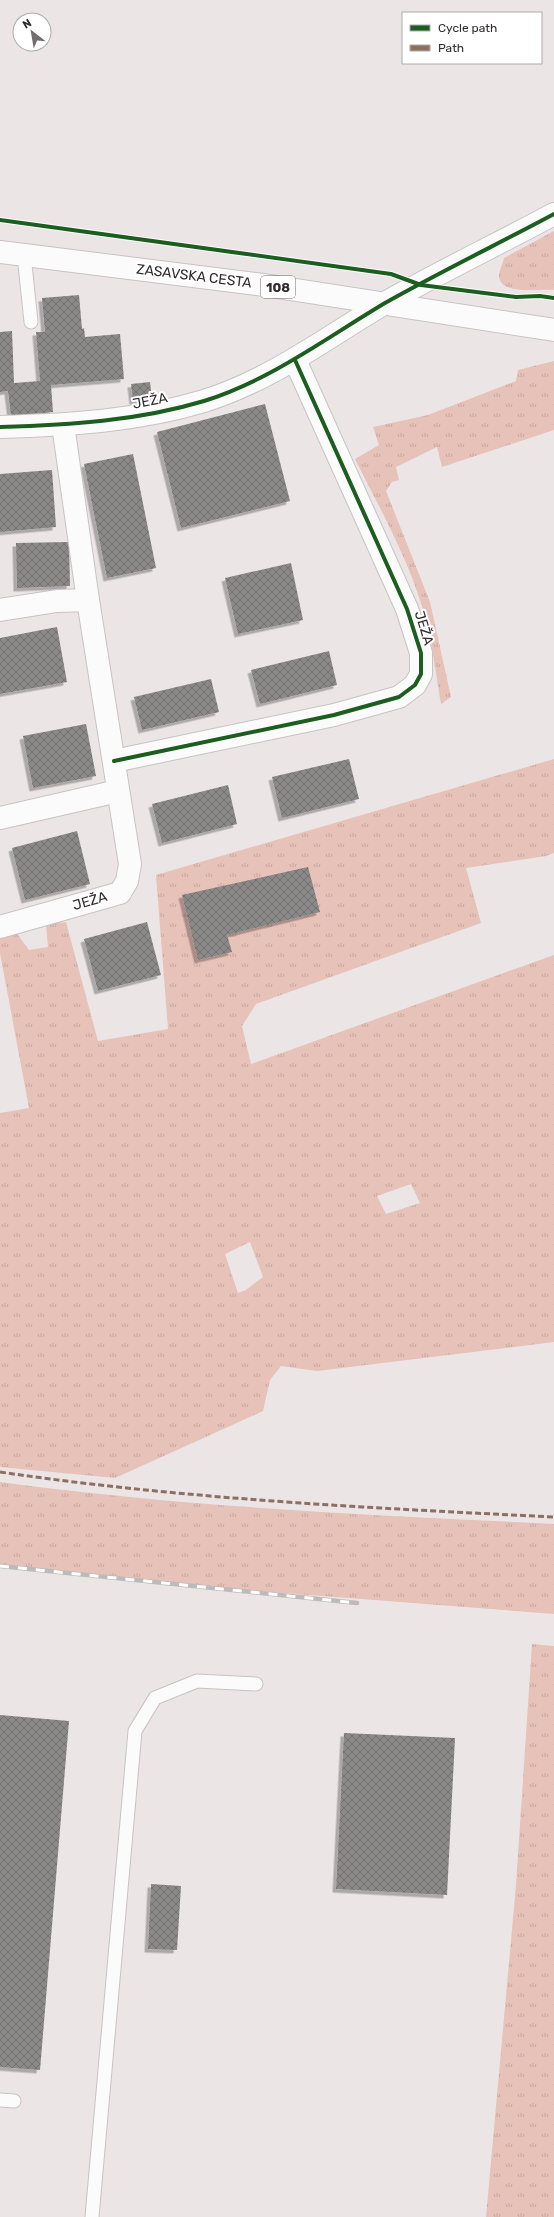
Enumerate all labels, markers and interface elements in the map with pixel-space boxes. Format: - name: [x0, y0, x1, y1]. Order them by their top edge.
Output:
- north arrow: [12, 12, 52, 52]
- legend: [402, 12, 542, 64]
- text: N: [20, 16, 34, 31]
- text: Cycle path: [438, 21, 497, 35]
- text: Path: [438, 41, 464, 55]
- street label: ZASAVSKA CESTA: [135, 260, 253, 292]
- road number: 108: [261, 276, 295, 298]
- street label: JEŽA: [131, 388, 169, 413]
- street label: JEŽA: [411, 608, 438, 648]
- street label: JEŽA: [70, 887, 110, 914]

